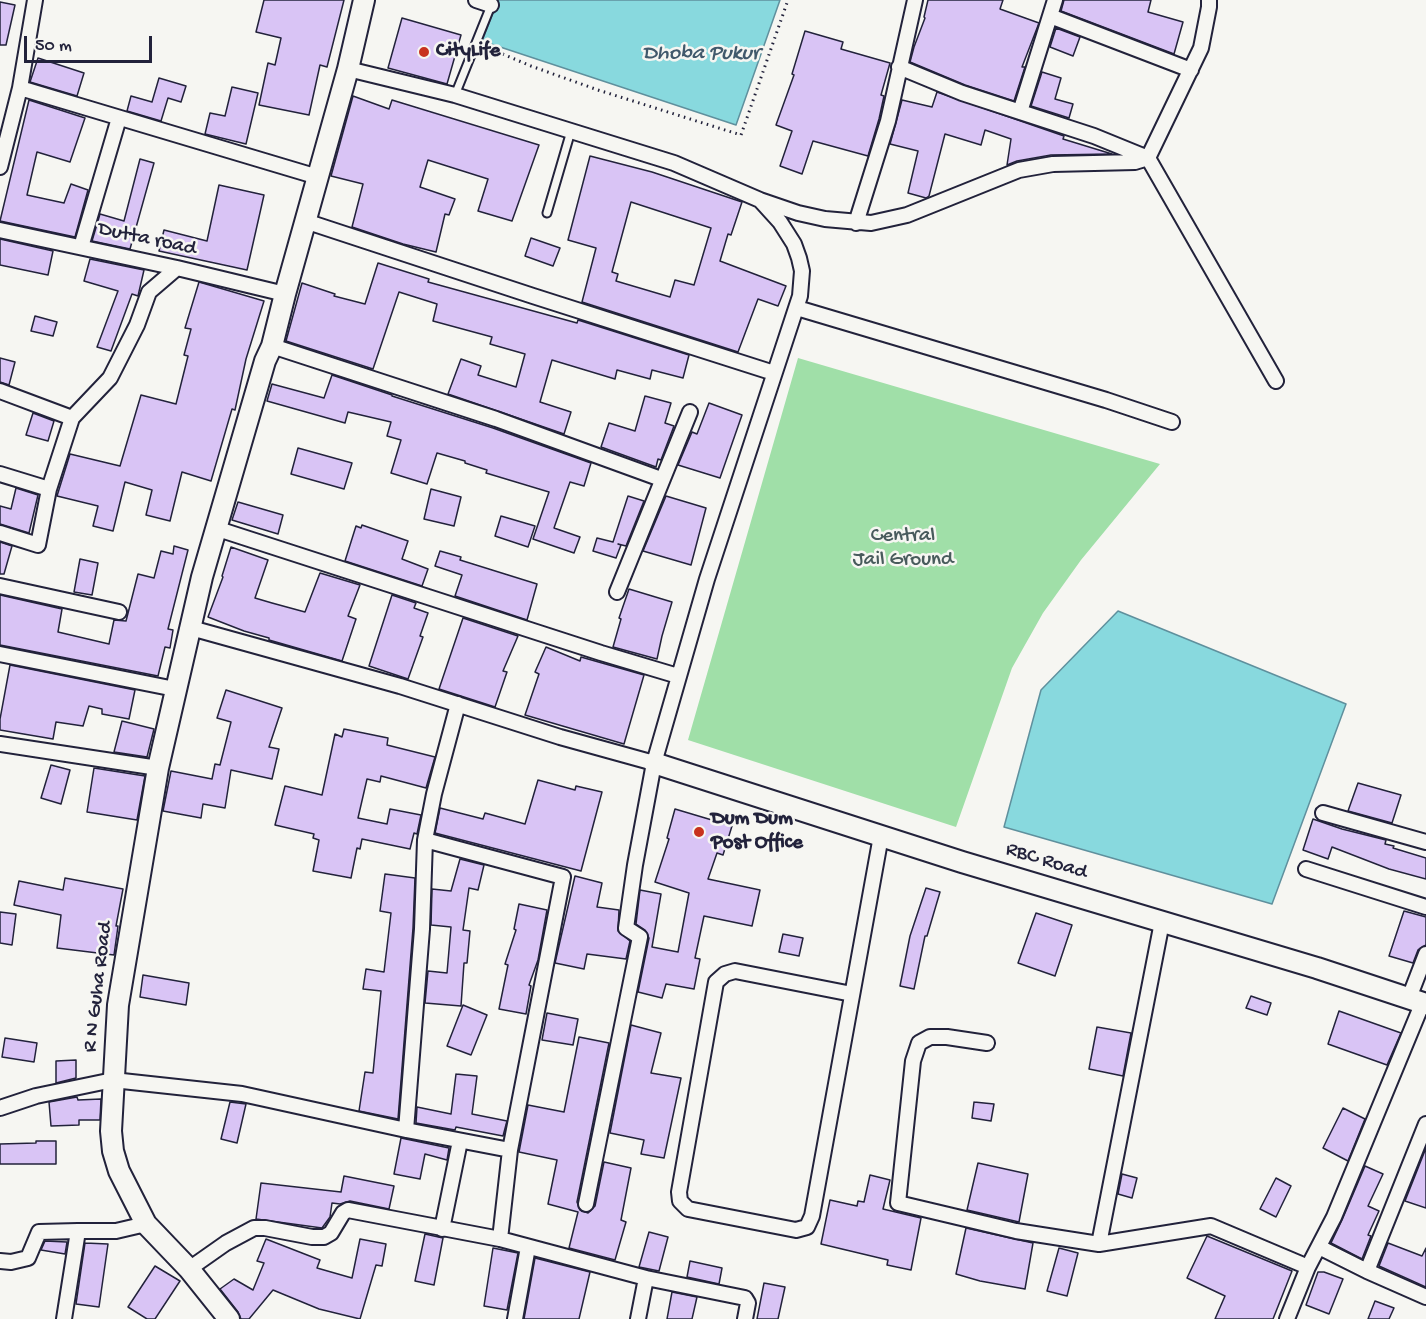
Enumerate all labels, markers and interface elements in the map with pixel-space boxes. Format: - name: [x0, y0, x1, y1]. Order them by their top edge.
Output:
- scale bar: [27, 24, 154, 62]
- text: 50 m: [35, 36, 72, 57]
- place label: CityLife: [436, 39, 500, 65]
- water label: Dhoba Pukur: [643, 42, 759, 68]
- marker: CityLife: [417, 45, 431, 59]
- street label: Dutta road: [96, 217, 198, 263]
- park label: Central Jail Ground: [853, 524, 953, 574]
- place label: Dum Dum Post Office: [711, 807, 803, 857]
- marker: Dum Dum Post Office: [692, 825, 706, 839]
- street label: RBC Road: [1002, 838, 1090, 886]
- street label: R N Guha Road: [78, 920, 120, 1054]

